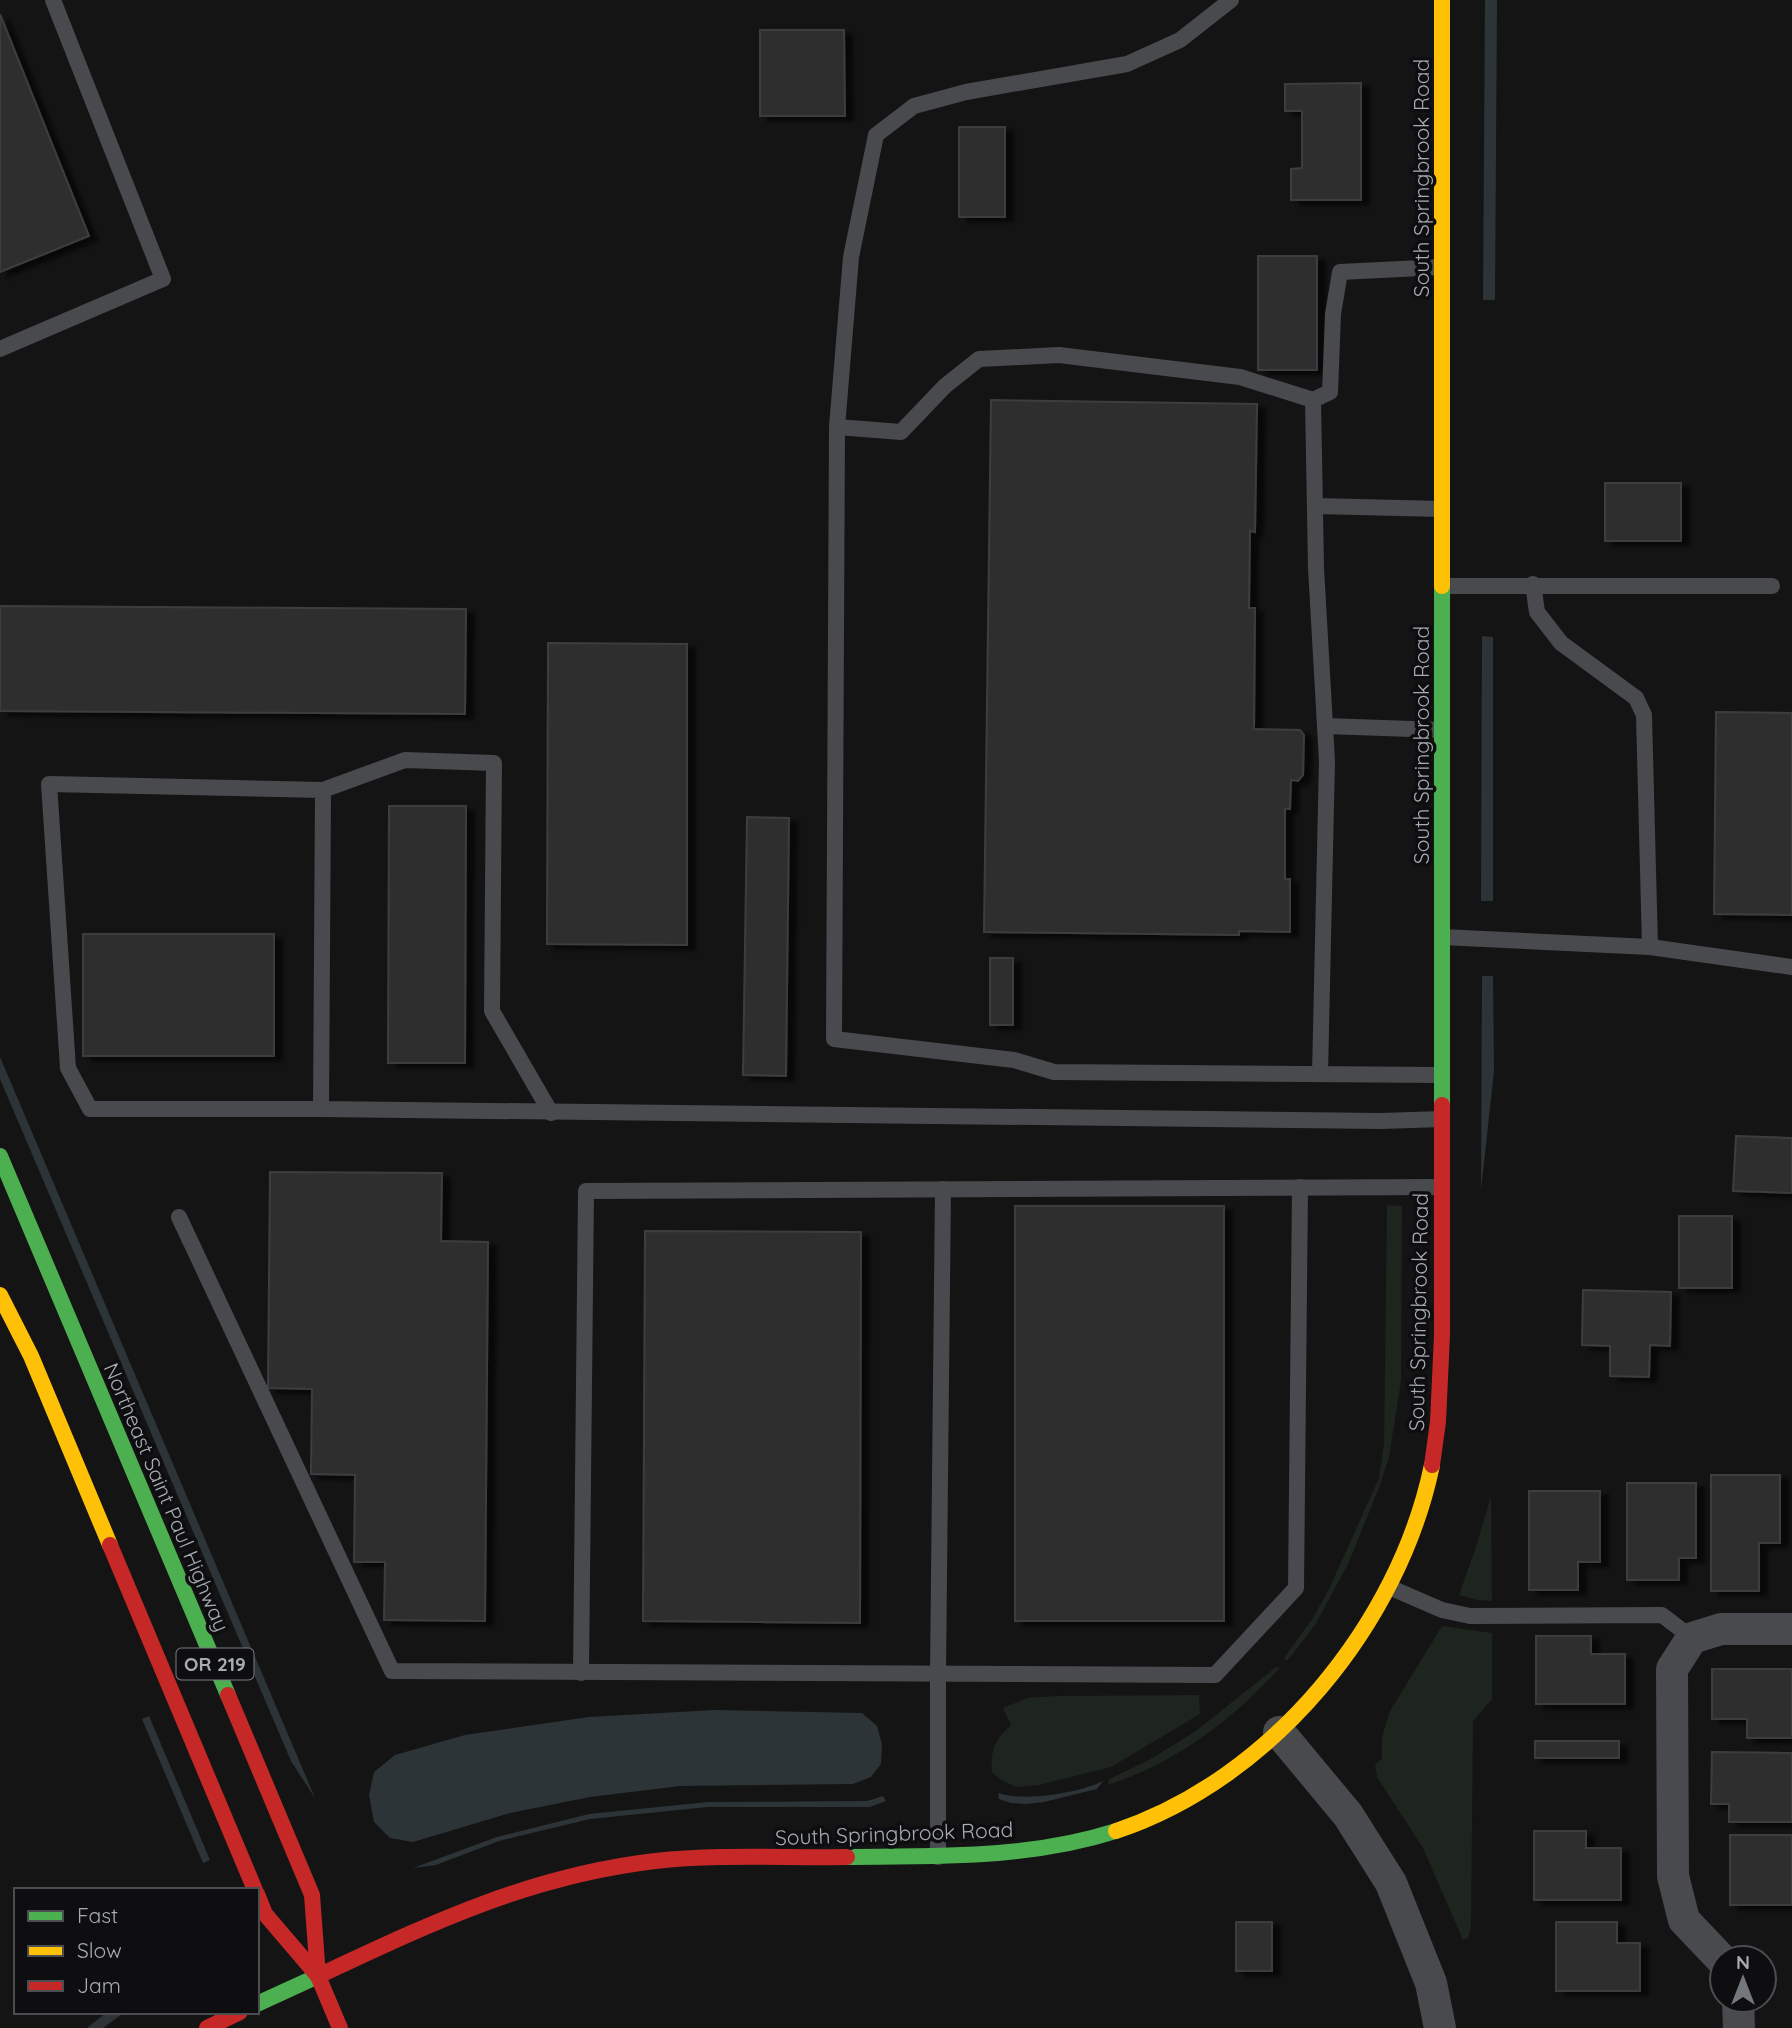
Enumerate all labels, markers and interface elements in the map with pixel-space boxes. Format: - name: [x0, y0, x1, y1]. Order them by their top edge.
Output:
- street label: South Springbrook Road: [1408, 59, 1434, 297]
- street label: South Springbrook Road: [1408, 626, 1434, 864]
- street label: South Springbrook Road: [1403, 1193, 1433, 1431]
- street label: Northeast Saint Paul Highway: [99, 1359, 235, 1635]
- road number: OR 219: [176, 1648, 254, 1680]
- street label: South Springbrook Road: [774, 1816, 1014, 1850]
- legend: [14, 1888, 259, 2014]
- text: Fast: [77, 1902, 118, 1928]
- text: Slow: [77, 1937, 122, 1963]
- north arrow: [1708, 1944, 1778, 2014]
- text: N: [1736, 1950, 1750, 1974]
- text: Jam: [77, 1972, 121, 1998]

